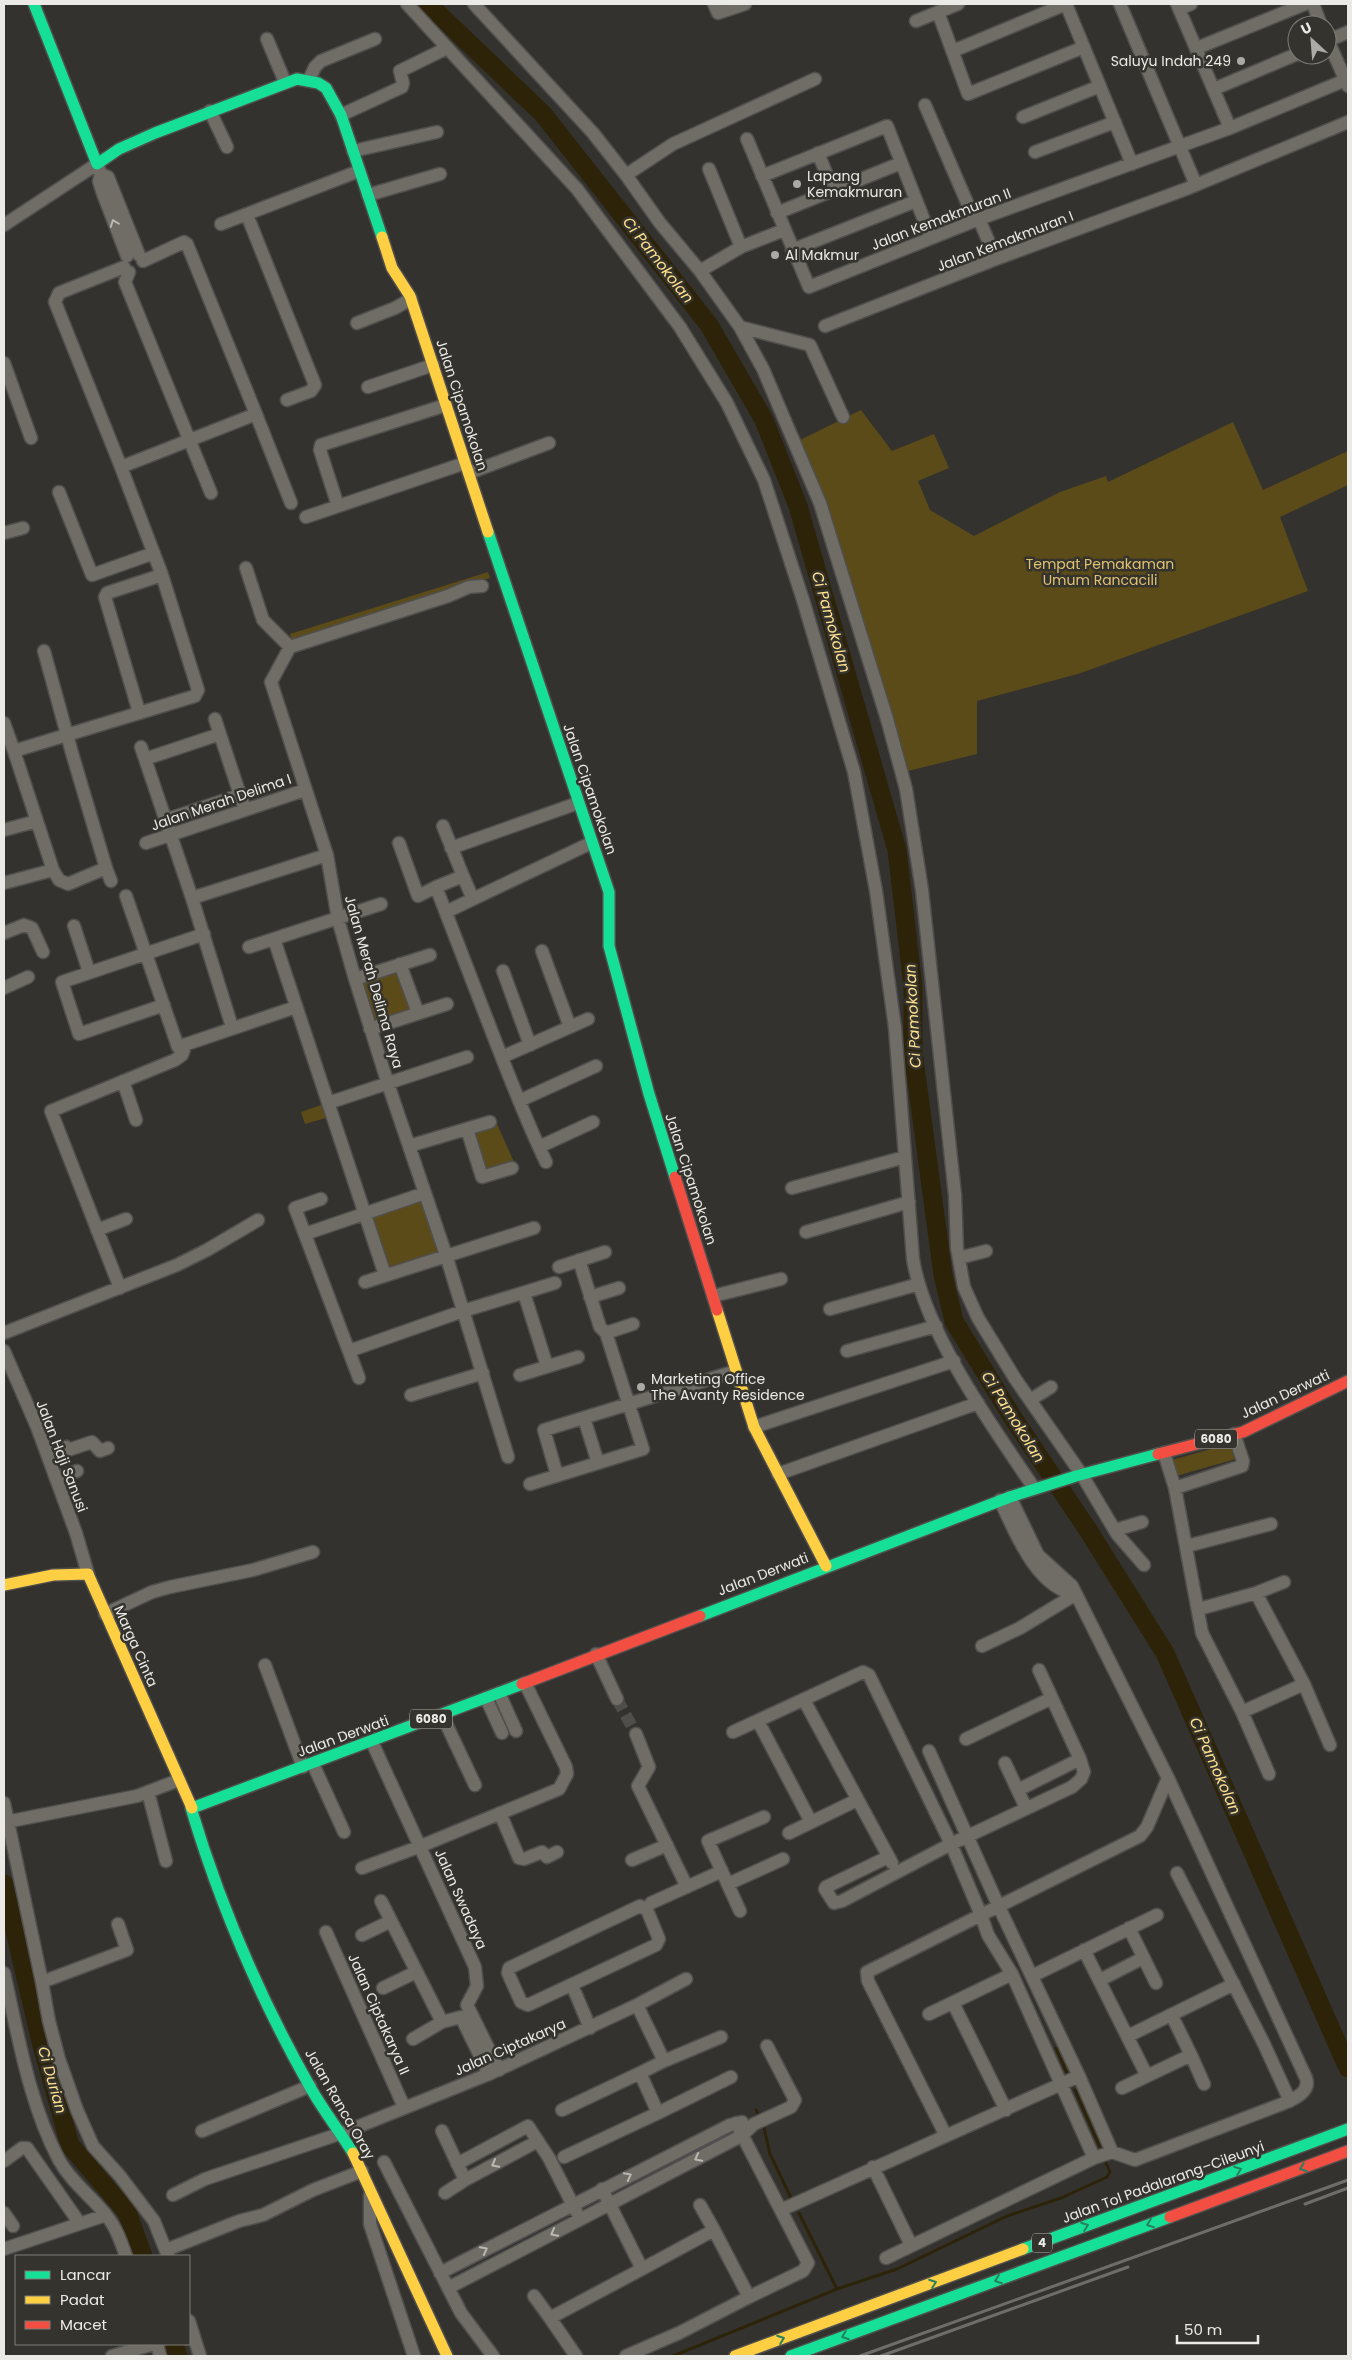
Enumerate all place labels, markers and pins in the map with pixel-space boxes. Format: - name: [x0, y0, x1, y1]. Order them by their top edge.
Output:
- place label: Saluyu Indah 249: [1111, 51, 1231, 71]
- marker: Saluyu Indah 249: [1235, 55, 1247, 67]
- place label: Lapang Kemakmuran: [807, 166, 902, 202]
- marker: Lapang Kemakmuran: [791, 178, 803, 190]
- place label: Al Makmur: [785, 245, 859, 265]
- marker: Al Makmur: [769, 249, 781, 261]
- place label: Marketing Office The Avanty Residence: [651, 1369, 805, 1405]
- marker: Marketing Office The Avanty Residence: [635, 1381, 647, 1393]

